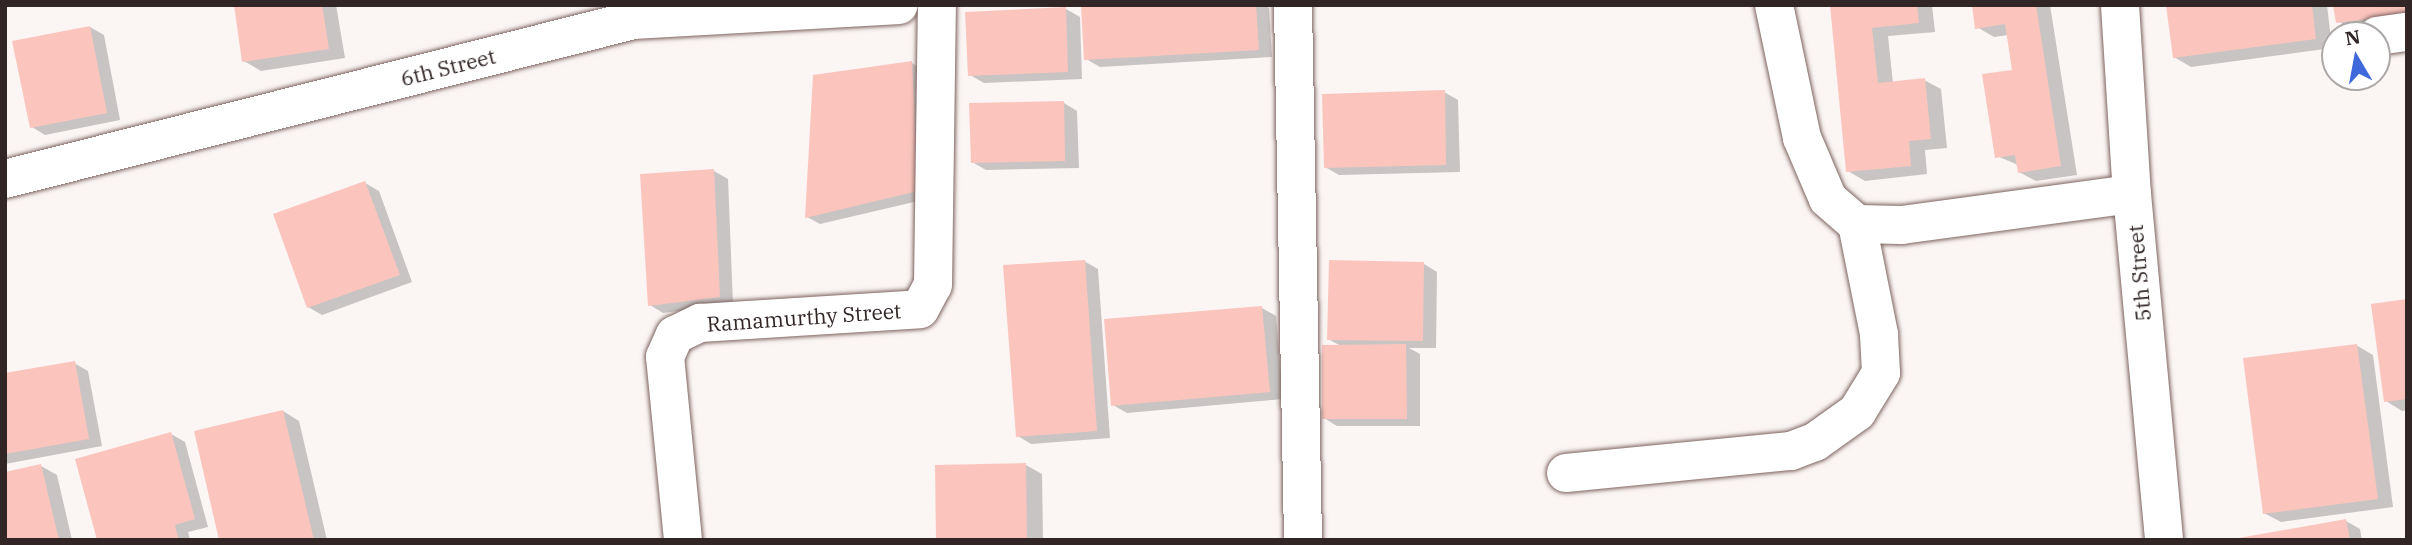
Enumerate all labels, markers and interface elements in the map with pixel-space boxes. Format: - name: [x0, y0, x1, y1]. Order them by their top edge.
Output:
- north arrow: [2321, 21, 2391, 91]
- text: N: [2343, 24, 2362, 50]
- street label: 6th Street: [398, 43, 498, 91]
- street label: 5th Street: [2122, 224, 2156, 322]
- street label: Ramamurthy Street: [706, 298, 902, 336]

